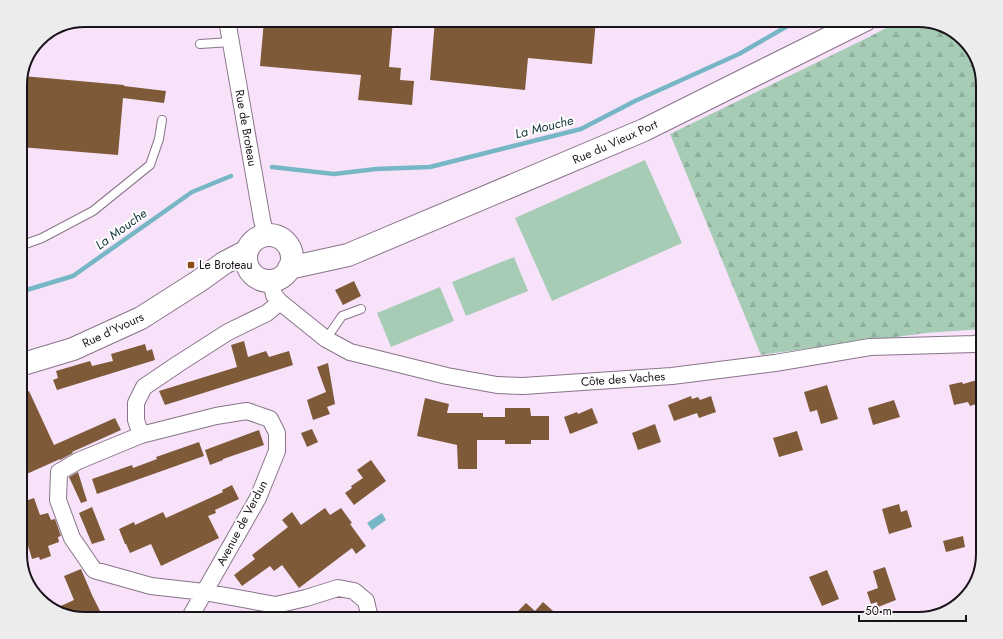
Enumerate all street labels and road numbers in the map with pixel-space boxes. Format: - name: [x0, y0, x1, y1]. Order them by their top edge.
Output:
- street label: Rue de Broteau: [230, 88, 262, 168]
- street label: Rue du Vieux Port: [570, 115, 661, 169]
- street label: Rue d'Yvours: [79, 308, 147, 352]
- street label: Côte des Vaches: [580, 367, 666, 391]
- street label: Avenue de Verdun: [212, 477, 272, 569]

